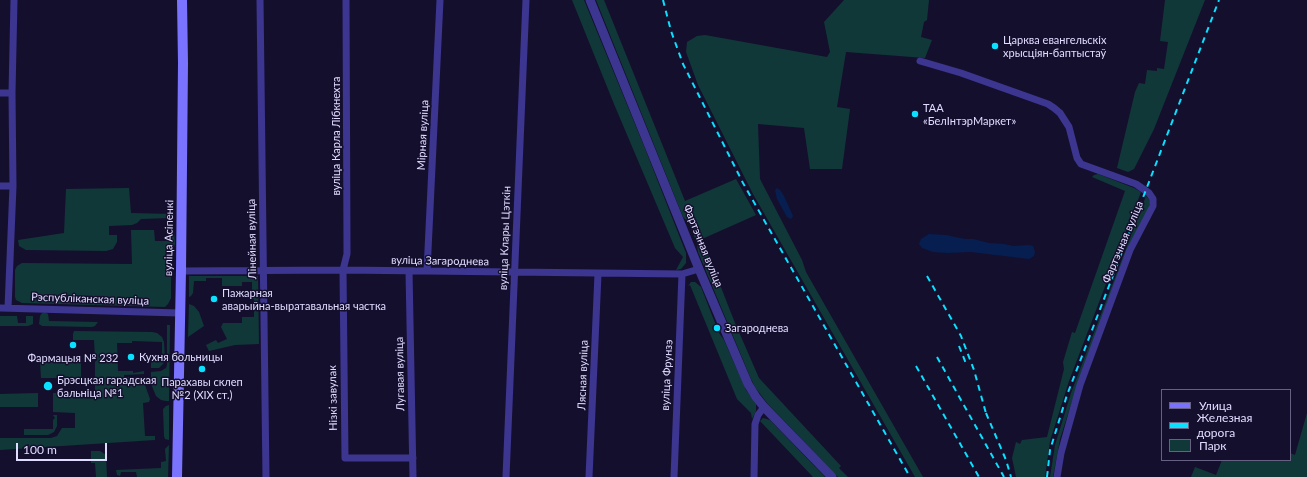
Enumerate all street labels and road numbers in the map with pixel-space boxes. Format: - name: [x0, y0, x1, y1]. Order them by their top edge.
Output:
- street label: вуліца Карла Лібкнехта: [329, 76, 343, 196]
- street label: Мірная вуліца: [415, 99, 431, 171]
- street label: вуліца Клары Цэткін: [497, 186, 513, 290]
- street label: Лінейная вуліца: [245, 199, 259, 279]
- street label: Фартэчная вуліца: [1100, 199, 1146, 285]
- street label: вуліца Асіпенкі: [162, 200, 176, 276]
- street label: Фартэчная вуліца: [680, 203, 726, 289]
- street label: вуліца Загароднева: [391, 254, 489, 268]
- street label: Рэспубліканская вуліца: [31, 290, 149, 308]
- street label: Лугавая вуліца: [393, 337, 407, 411]
- street label: вуліца Фрунзэ: [659, 339, 675, 411]
- street label: Лясная вуліца: [575, 340, 591, 410]
- street label: Нізкі завулак: [326, 365, 340, 431]

